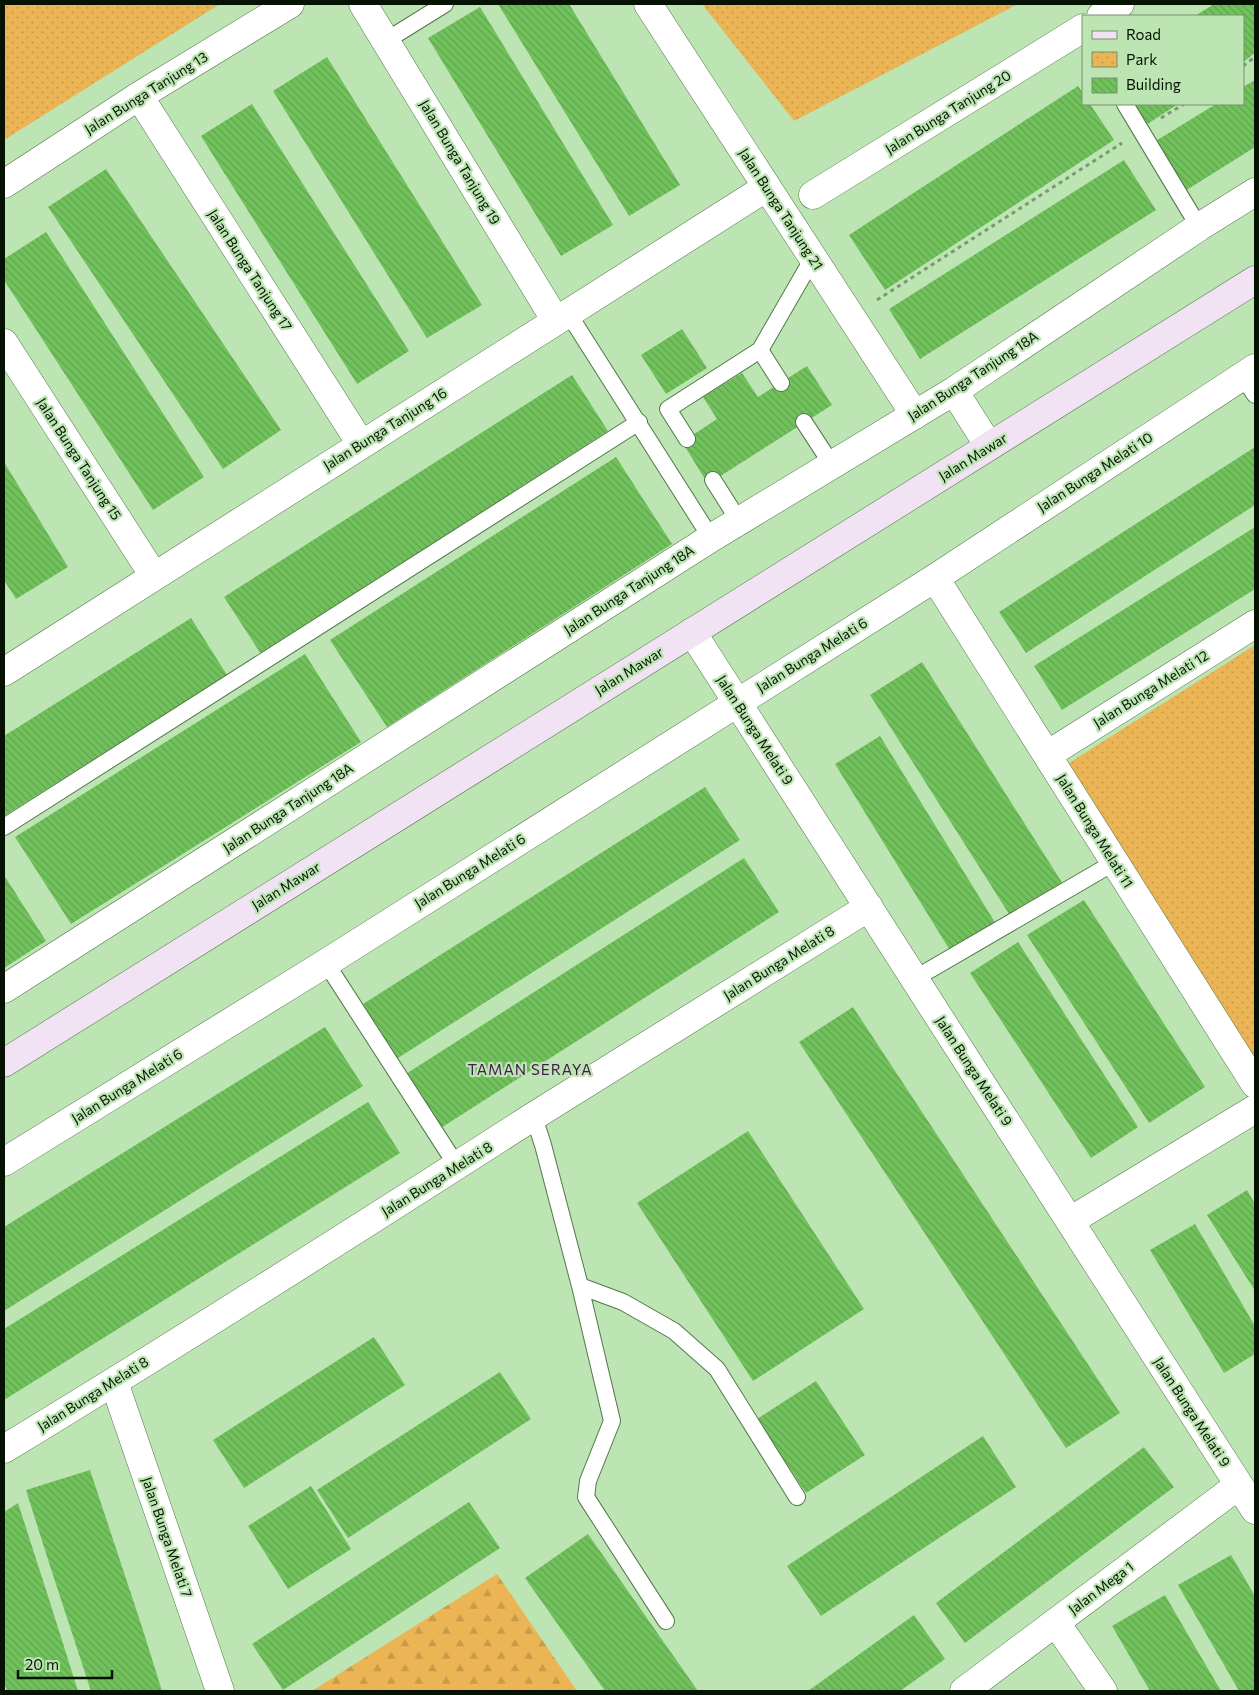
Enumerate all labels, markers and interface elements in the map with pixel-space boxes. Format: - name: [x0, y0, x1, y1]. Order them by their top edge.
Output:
- legend: [1082, 15, 1244, 105]
- text: Road: [1126, 25, 1161, 43]
- street label: Jalan Bunga Tanjung 13: [81, 48, 211, 137]
- text: Park: [1126, 50, 1157, 68]
- street label: Jalan Bunga Tanjung 20: [882, 66, 1014, 157]
- text: Building: [1126, 75, 1181, 93]
- street label: Jalan Bunga Tanjung 19: [416, 96, 504, 227]
- street label: Jalan Bunga Tanjung 21: [736, 145, 827, 273]
- street label: Jalan Bunga Tanjung 17: [205, 206, 296, 334]
- street label: Jalan Bunga Tanjung 18A: [904, 327, 1041, 424]
- street label: Jalan Bunga Tanjung 16: [320, 384, 450, 474]
- street label: Jalan Bunga Tanjung 15: [34, 394, 125, 523]
- street label: Jalan Bunga Melati 10: [1034, 428, 1156, 515]
- street label: Jalan Mawar: [935, 429, 1010, 484]
- street label: Jalan Bunga Tanjung 18A: [560, 541, 697, 638]
- street label: Jalan Bunga Melati 6: [753, 614, 870, 696]
- street label: Jalan Mawar: [591, 643, 666, 698]
- street label: Jalan Bunga Melati 12: [1090, 646, 1212, 731]
- street label: Jalan Bunga Melati 9: [714, 672, 797, 788]
- street label: Jalan Bunga Tanjung 18A: [219, 759, 356, 856]
- street label: Jalan Bunga Melati 11: [1054, 771, 1137, 891]
- street label: Jalan Bunga Melati 6: [411, 830, 528, 912]
- street label: Jalan Mawar: [248, 858, 323, 913]
- street label: Jalan Bunga Melati 8: [720, 922, 837, 1004]
- street label: Jalan Bunga Melati 9: [933, 1013, 1016, 1129]
- street label: Jalan Bunga Melati 6: [68, 1045, 185, 1127]
- district label: TAMAN SERAYA: [467, 1060, 593, 1078]
- street label: Jalan Bunga Melati 8: [378, 1138, 495, 1220]
- street label: Jalan Bunga Melati 8: [34, 1353, 151, 1435]
- street label: Jalan Bunga Melati 9: [1151, 1354, 1234, 1470]
- street label: Jalan Bunga Melati 7: [139, 1474, 196, 1599]
- street label: Jalan Mega 1: [1065, 1558, 1137, 1618]
- scale bar: [18, 1648, 111, 1680]
- text: 20 m: [25, 1655, 59, 1673]

